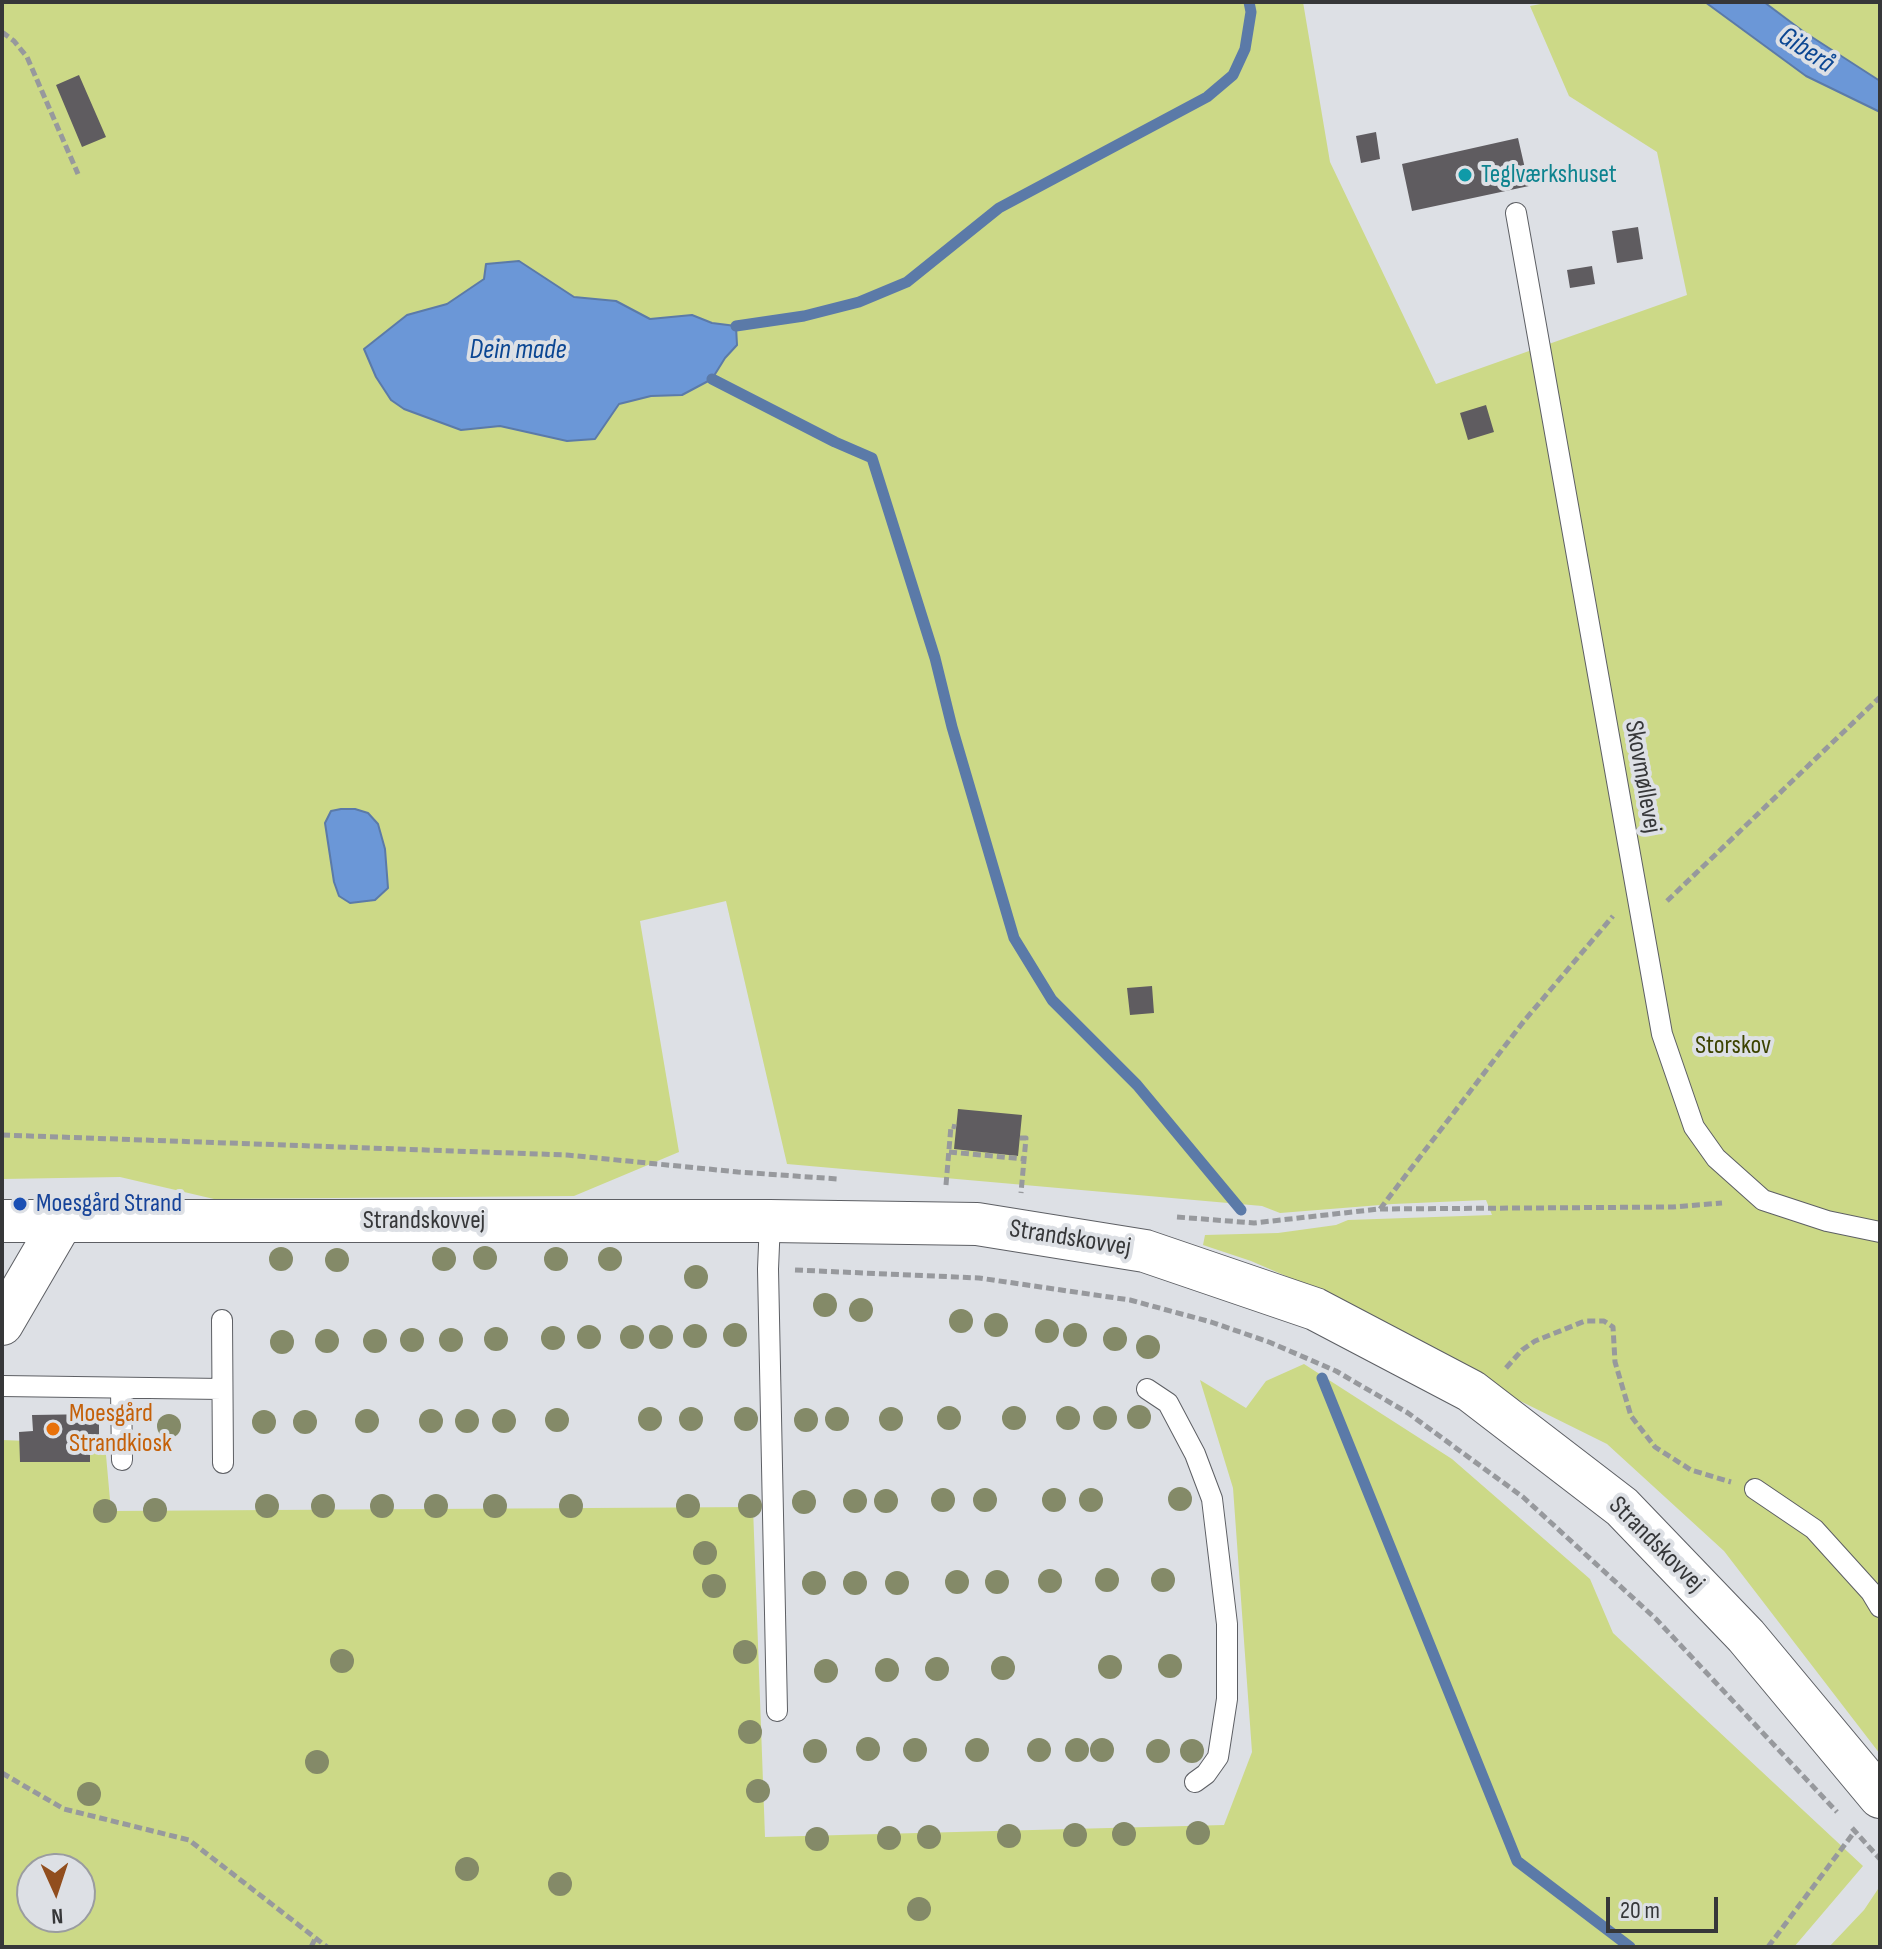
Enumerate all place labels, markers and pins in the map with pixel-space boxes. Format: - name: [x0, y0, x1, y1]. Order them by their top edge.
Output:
- place label: Teglværkshuset: [1481, 159, 1617, 191]
- marker: Teglværkshuset: [1456, 166, 1474, 184]
- place label: Moesgård Strand: [36, 1188, 182, 1220]
- marker: Moesgård Strand: [11, 1195, 29, 1213]
- place label: Moesgård Strandkiosk: [69, 1398, 172, 1460]
- marker: Moesgård Strandkiosk: [44, 1420, 62, 1438]

